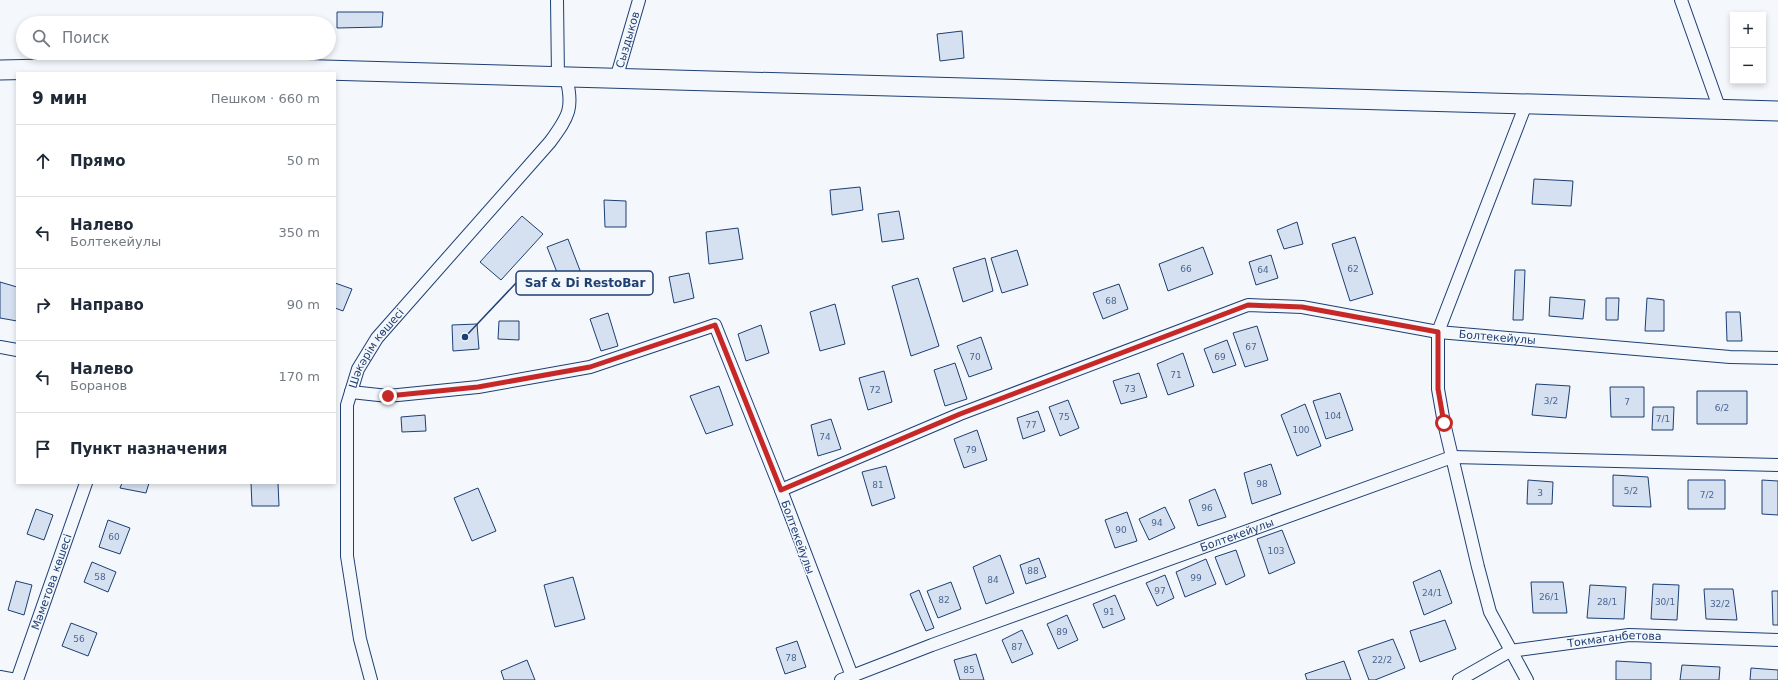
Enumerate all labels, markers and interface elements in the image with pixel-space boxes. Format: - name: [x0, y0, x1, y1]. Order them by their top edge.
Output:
- street label: Сыздыков: [614, 10, 642, 70]
- map controls: [1730, 12, 1766, 84]
- button: +: [1730, 12, 1766, 48]
- search box: [16, 16, 336, 60]
- icon: search: [30, 27, 52, 49]
- text: Поиск: [62, 29, 110, 47]
- button: −: [1730, 48, 1766, 84]
- text: 9 мин: [32, 88, 87, 108]
- text: Пешком · 660 m: [211, 91, 320, 106]
- icon: ahead: [32, 150, 54, 172]
- text: Прямо: [70, 152, 126, 170]
- text: 50 m: [287, 153, 320, 168]
- text: Налево: [70, 216, 134, 234]
- icon: left: [32, 222, 54, 244]
- text: 350 m: [278, 225, 320, 240]
- text: Болтекейулы: [70, 234, 161, 249]
- house number: 66: [1180, 264, 1192, 274]
- house number: 62: [1347, 264, 1359, 274]
- house number: 64: [1257, 265, 1269, 275]
- callout: Saf & Di RestoBar: [516, 271, 653, 295]
- text: Saf & Di RestoBar: [525, 276, 645, 290]
- icon: right: [32, 294, 54, 316]
- text: Направо: [70, 296, 144, 314]
- house number: 68: [1105, 296, 1117, 306]
- text: 90 m: [287, 297, 320, 312]
- street label: Шәкәрім көшесі: [347, 306, 407, 390]
- street label: Болтекейулы: [1458, 328, 1536, 347]
- house number: 67: [1245, 342, 1257, 352]
- house number: 70: [969, 352, 981, 362]
- house number: 69: [1214, 352, 1226, 362]
- text: Налево: [70, 360, 134, 378]
- icon: left: [32, 366, 54, 388]
- text: 170 m: [278, 369, 320, 384]
- house number: 71: [1170, 370, 1182, 380]
- text: Боранов: [70, 378, 127, 393]
- house number: 73: [1124, 384, 1136, 394]
- house number: 72: [869, 385, 881, 395]
- route end: [379, 387, 397, 405]
- house number: 3/2: [1544, 396, 1558, 406]
- house number: 7: [1624, 397, 1630, 407]
- house number: 6/2: [1715, 403, 1729, 413]
- house number: 104: [1324, 411, 1342, 421]
- house number: 75: [1058, 412, 1070, 422]
- route start: [1435, 414, 1453, 432]
- house number: 7/1: [1656, 414, 1670, 424]
- house number: 77: [1025, 420, 1037, 430]
- house number: 100: [1292, 425, 1310, 435]
- house number: 74: [819, 432, 831, 442]
- icon: arrive: [32, 438, 54, 460]
- text: Пункт назначения: [70, 440, 227, 458]
- house number: 79: [965, 445, 977, 455]
- house number: 98: [1256, 479, 1268, 489]
- house number: 81: [872, 480, 884, 490]
- house number: 5/2: [1624, 486, 1638, 496]
- house number: 3: [1537, 488, 1543, 498]
- house number: 7/2: [1700, 490, 1714, 500]
- street label: Болтекейулы: [778, 499, 817, 576]
- house number: 96: [1201, 503, 1213, 513]
- street label: Болтекейулы: [1198, 516, 1276, 555]
- house number: 94: [1151, 518, 1163, 528]
- house number: 90: [1115, 525, 1127, 535]
- street label: Мәметова көшесі: [29, 532, 75, 632]
- house number: 60: [108, 532, 120, 542]
- house number: 103: [1267, 546, 1285, 556]
- house number: 88: [1027, 566, 1039, 576]
- house number: 58: [94, 572, 106, 582]
- house number: 99: [1190, 573, 1202, 583]
- house number: 84: [987, 575, 999, 585]
- house number: 97: [1154, 586, 1166, 596]
- house number: 24/1: [1422, 588, 1442, 598]
- house number: 26/1: [1539, 592, 1559, 602]
- house number: 82: [938, 595, 950, 605]
- house number: 28/1: [1597, 597, 1617, 607]
- house number: 30/1: [1655, 597, 1675, 607]
- house number: 32/2: [1710, 599, 1730, 609]
- house number: 91: [1103, 607, 1115, 617]
- house number: 89: [1056, 627, 1068, 637]
- street label: Токмаганбетова: [1566, 629, 1662, 650]
- house number: 56: [73, 634, 85, 644]
- house number: 87: [1011, 642, 1023, 652]
- house number: 78: [785, 653, 797, 663]
- house number: 22/2: [1372, 655, 1392, 665]
- house number: 85: [963, 665, 975, 675]

